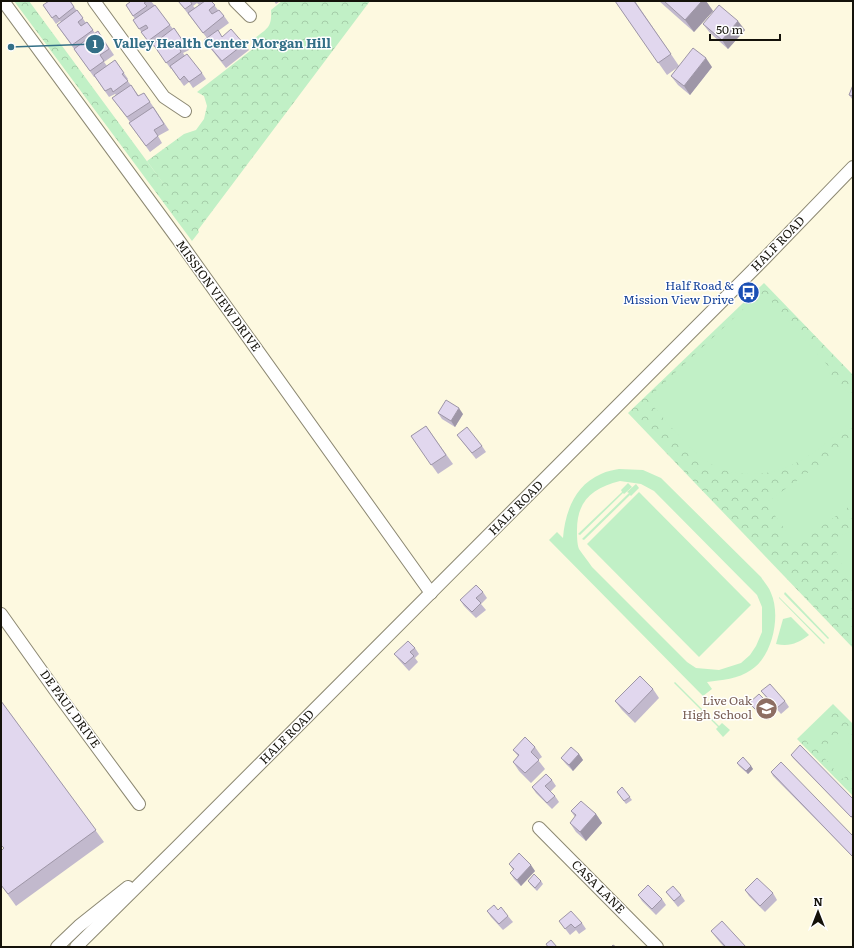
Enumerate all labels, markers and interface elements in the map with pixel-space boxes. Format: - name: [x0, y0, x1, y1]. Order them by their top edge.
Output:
- scale bar: [710, 16, 780, 42]
- text: 50 m: [716, 20, 743, 38]
- callout: Valley Health Center Morgan Hill: [85, 31, 339, 56]
- text: Valley Health Center Morgan Hill: [113, 33, 331, 52]
- text: 1: [93, 34, 98, 52]
- street label: HALF ROAD: [746, 211, 808, 275]
- street label: MISSION VIEW DRIVE: [172, 236, 266, 355]
- place label: Half Road & Mission View Drive: [623, 276, 734, 308]
- bus stop icon: Half Road & Mission View Drive: [736, 280, 762, 306]
- street label: HALF ROAD: [484, 476, 547, 539]
- street label: DE PAUL DRIVE: [36, 666, 106, 752]
- place label: Live Oak High School: [682, 691, 753, 723]
- school or university icon: Live Oak High School: [754, 695, 780, 721]
- street label: HALF ROAD: [255, 705, 318, 768]
- street label: CASA LANE: [568, 855, 630, 917]
- north arrow: [798, 892, 838, 932]
- text: N: [813, 893, 823, 909]

